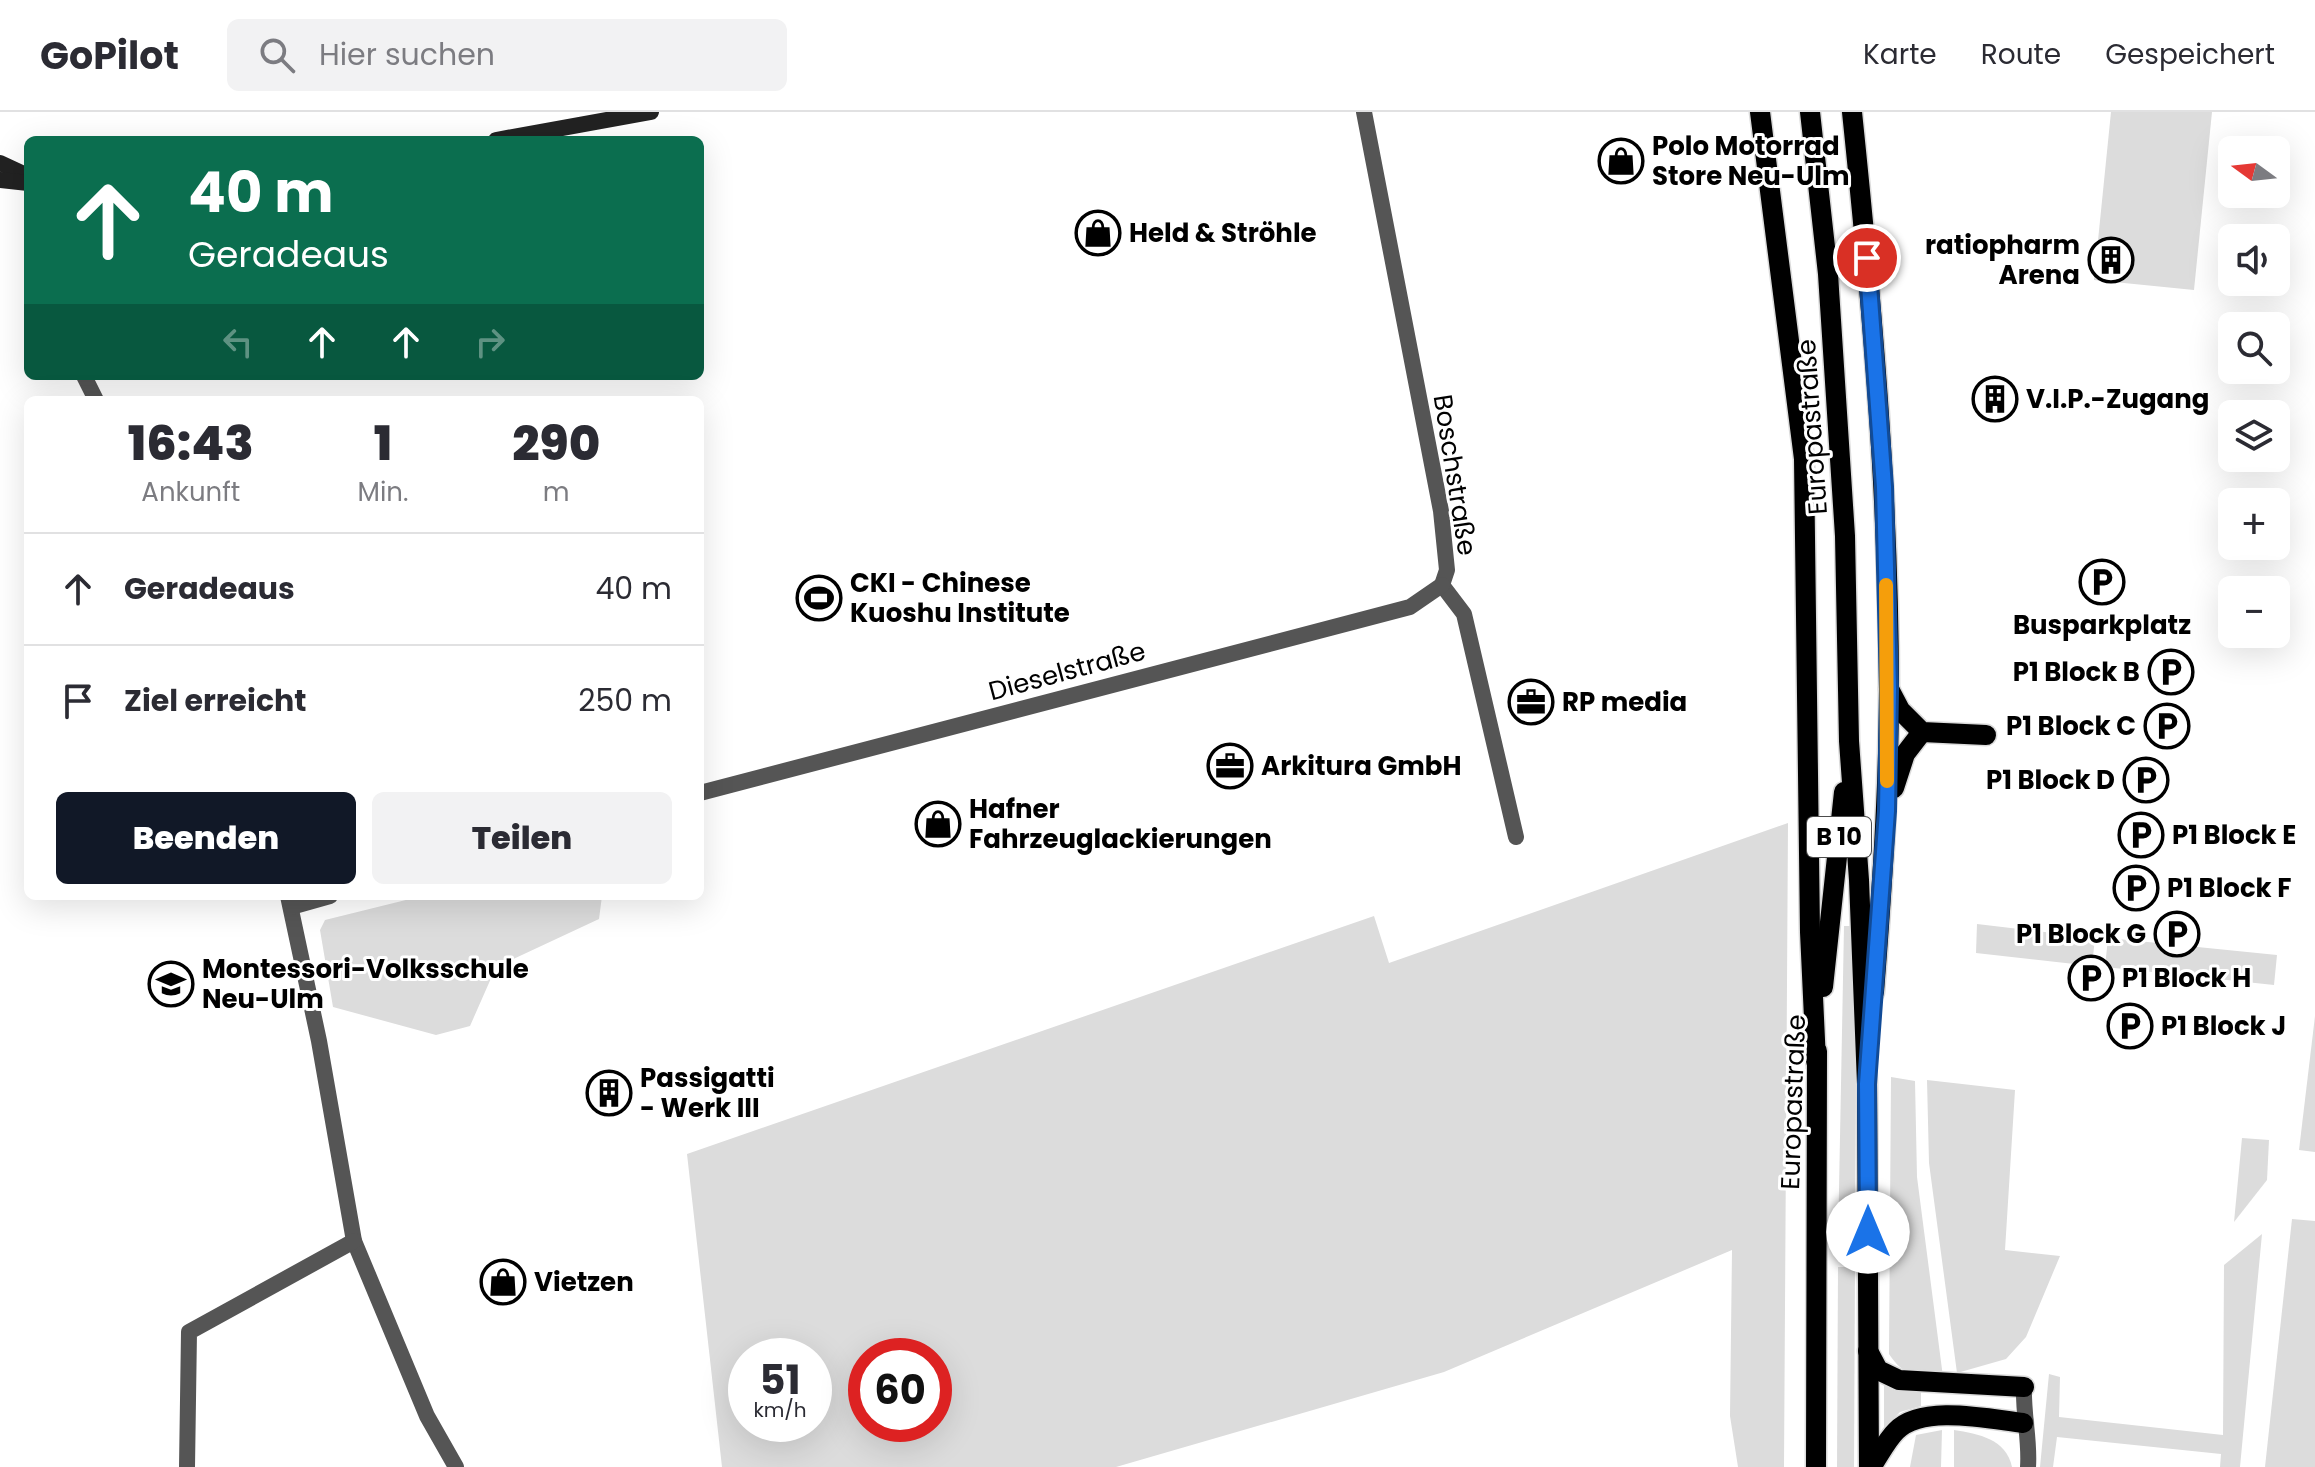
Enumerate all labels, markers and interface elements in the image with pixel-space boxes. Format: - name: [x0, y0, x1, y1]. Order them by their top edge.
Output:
- search box: [227, 19, 787, 91]
- text: GoPilot: [40, 29, 179, 82]
- icon: search: [255, 33, 299, 77]
- text: Hier suchen: [319, 33, 495, 76]
- text: Karte: [1863, 35, 1937, 74]
- text: Route: [1981, 35, 2061, 74]
- text: Gespeichert: [2105, 35, 2275, 74]
- place label: Polo Motorrad Store Neu-Ulm: [1652, 128, 1849, 194]
- north arrow: [2218, 136, 2290, 208]
- map controls: [2218, 136, 2290, 648]
- shop icon: Polo Motorrad Store Neu-Ulm: [1597, 137, 1645, 185]
- text: 40 m: [188, 153, 334, 232]
- icon: ahead: [56, 168, 160, 272]
- shop icon: Held & Ströhle: [1074, 209, 1122, 257]
- place label: Held & Ströhle: [1129, 215, 1317, 251]
- pin: [1833, 224, 1901, 292]
- button: sound: [2218, 224, 2290, 296]
- place label: ratiopharm Arena: [1925, 227, 2080, 293]
- text: Geradeaus: [188, 229, 389, 280]
- icon: arrive: [1845, 236, 1889, 280]
- building icon: ratiopharm Arena: [2087, 236, 2135, 284]
- button: search: [2218, 312, 2290, 384]
- icon: left: [216, 320, 260, 364]
- icon: ahead: [300, 320, 344, 364]
- icon: ahead: [384, 320, 428, 364]
- icon: right: [468, 320, 512, 364]
- street label: Europastraße: [1788, 338, 1836, 516]
- building icon: V.I.P.-Zugang: [1971, 375, 2019, 423]
- place label: V.I.P.-Zugang: [2026, 381, 2209, 417]
- street label: Boschstraße: [1424, 392, 1486, 558]
- button: layers: [2218, 400, 2290, 472]
- text: 16:43: [128, 410, 254, 477]
- text: 1: [374, 410, 392, 477]
- text: 290: [512, 410, 600, 477]
- text: Ankunft: [141, 474, 240, 510]
- text: Min.: [358, 474, 408, 510]
- text: m: [543, 474, 570, 510]
- button: +: [2218, 488, 2290, 560]
- parking icon: Busparkplatz: [2078, 558, 2126, 606]
- place label: CKI - Chinese Kuoshu Institute: [850, 565, 1070, 631]
- icon: ahead: [56, 567, 100, 611]
- text: Geradeaus: [124, 567, 295, 610]
- text: 40 m: [595, 567, 672, 610]
- sports icon: CKI - Chinese Kuoshu Institute: [795, 574, 843, 622]
- button: −: [2218, 576, 2290, 648]
- place label: Busparkplatz: [2013, 607, 2191, 643]
- street label: Dieselstraße: [985, 633, 1149, 709]
- parking icon: P1 Block B: [2147, 648, 2195, 696]
- place label: P1 Block B: [2013, 654, 2140, 690]
- office icon: RP media: [1507, 678, 1555, 726]
- icon: arrive: [56, 679, 100, 723]
- text: Ziel erreicht: [124, 679, 306, 722]
- text: 250 m: [578, 679, 672, 722]
- place label: RP media: [1562, 684, 1687, 720]
- parking icon: P1 Block C: [2143, 702, 2191, 750]
- place label: P1 Block C: [2006, 708, 2136, 744]
- office icon: Arkitura GmbH: [1206, 742, 1254, 790]
- place label: Arkitura GmbH: [1261, 748, 1461, 784]
- parking icon: P1 Block D: [2122, 756, 2170, 804]
- place label: P1 Block D: [1986, 762, 2115, 798]
- place label: Hafner Fahrzeuglackierungen: [969, 791, 1272, 857]
- button: Beenden: [56, 792, 356, 884]
- button: Teilen: [372, 792, 672, 884]
- shop icon: Hafner Fahrzeuglackierungen: [914, 800, 962, 848]
- parking icon: P1 Block E: [2117, 811, 2165, 859]
- road number: B 10: [1807, 817, 1871, 857]
- place label: P1 Block E: [2172, 817, 2296, 853]
- parking icon: P1 Block F: [2112, 864, 2160, 912]
- place label: P1 Block F: [2167, 870, 2291, 906]
- parking icon: P1 Block G: [2153, 910, 2201, 958]
- place label: P1 Block G: [2016, 916, 2146, 952]
- place label: Montessori-Volksschule Neu-Ulm: [202, 951, 529, 1017]
- parking icon: P1 Block H: [2067, 954, 2115, 1002]
- school or university icon: Montessori-Volksschule Neu-Ulm: [147, 960, 195, 1008]
- place label: P1 Block H: [2122, 960, 2251, 996]
- parking icon: P1 Block J: [2106, 1002, 2154, 1050]
- place label: P1 Block J: [2161, 1008, 2286, 1044]
- street label: Europastraße: [1772, 1014, 1814, 1190]
- place label: Passigatti - Werk III: [640, 1060, 775, 1126]
- building icon: Passigatti - Werk III: [585, 1069, 633, 1117]
- position arrow: [1826, 1190, 1910, 1274]
- shop icon: Vietzen: [479, 1258, 527, 1306]
- place label: Vietzen: [534, 1264, 634, 1300]
- speed limit sign: 60: [848, 1338, 952, 1442]
- text: 51: [759, 1352, 801, 1408]
- text: km/h: [753, 1396, 807, 1424]

